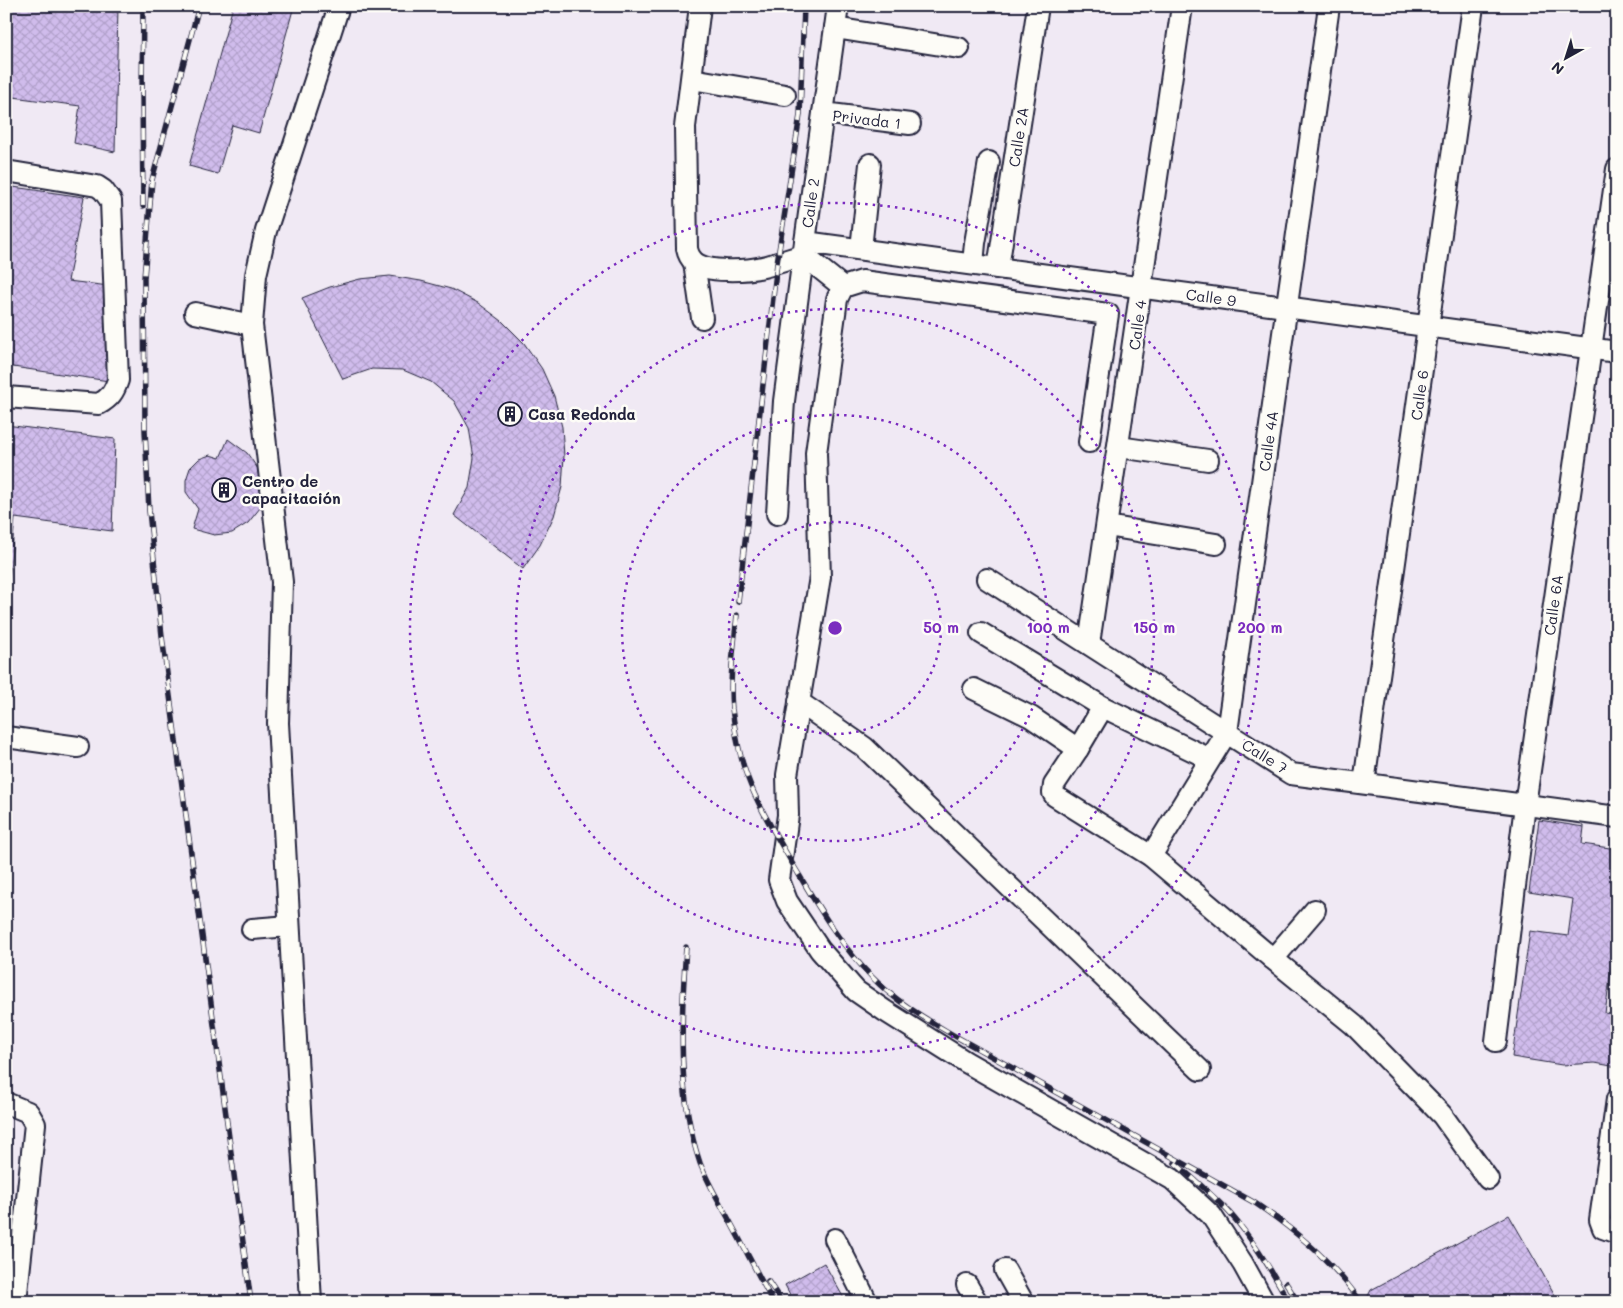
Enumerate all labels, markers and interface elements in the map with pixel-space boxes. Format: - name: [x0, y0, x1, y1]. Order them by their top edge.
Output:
- north arrow: [1540, 32, 1590, 82]
- text: N: [1547, 58, 1568, 79]
- street label: Privada 1: [832, 105, 902, 133]
- street label: Calle 2A: [1003, 106, 1033, 168]
- street label: Calle 2: [797, 177, 823, 229]
- street label: Calle 9: [1185, 284, 1238, 310]
- street label: Calle 4: [1124, 298, 1150, 351]
- street label: Calle 6: [1406, 368, 1432, 422]
- building icon: Casa Redonda: [497, 401, 523, 427]
- place label: Casa Redonda: [528, 404, 636, 424]
- street label: Calle 4A: [1254, 409, 1282, 473]
- place label: Centro de capacitación: [242, 471, 341, 508]
- building icon: Centro de capacitación: [211, 477, 237, 503]
- street label: Calle 6A: [1539, 573, 1567, 637]
- text: 50 m: [923, 617, 959, 637]
- text: 100 m: [1026, 617, 1070, 637]
- text: 150 m: [1133, 617, 1175, 637]
- text: 200 m: [1238, 617, 1283, 637]
- centre of rings: [826, 619, 844, 637]
- street label: Calle 7: [1238, 734, 1292, 778]

